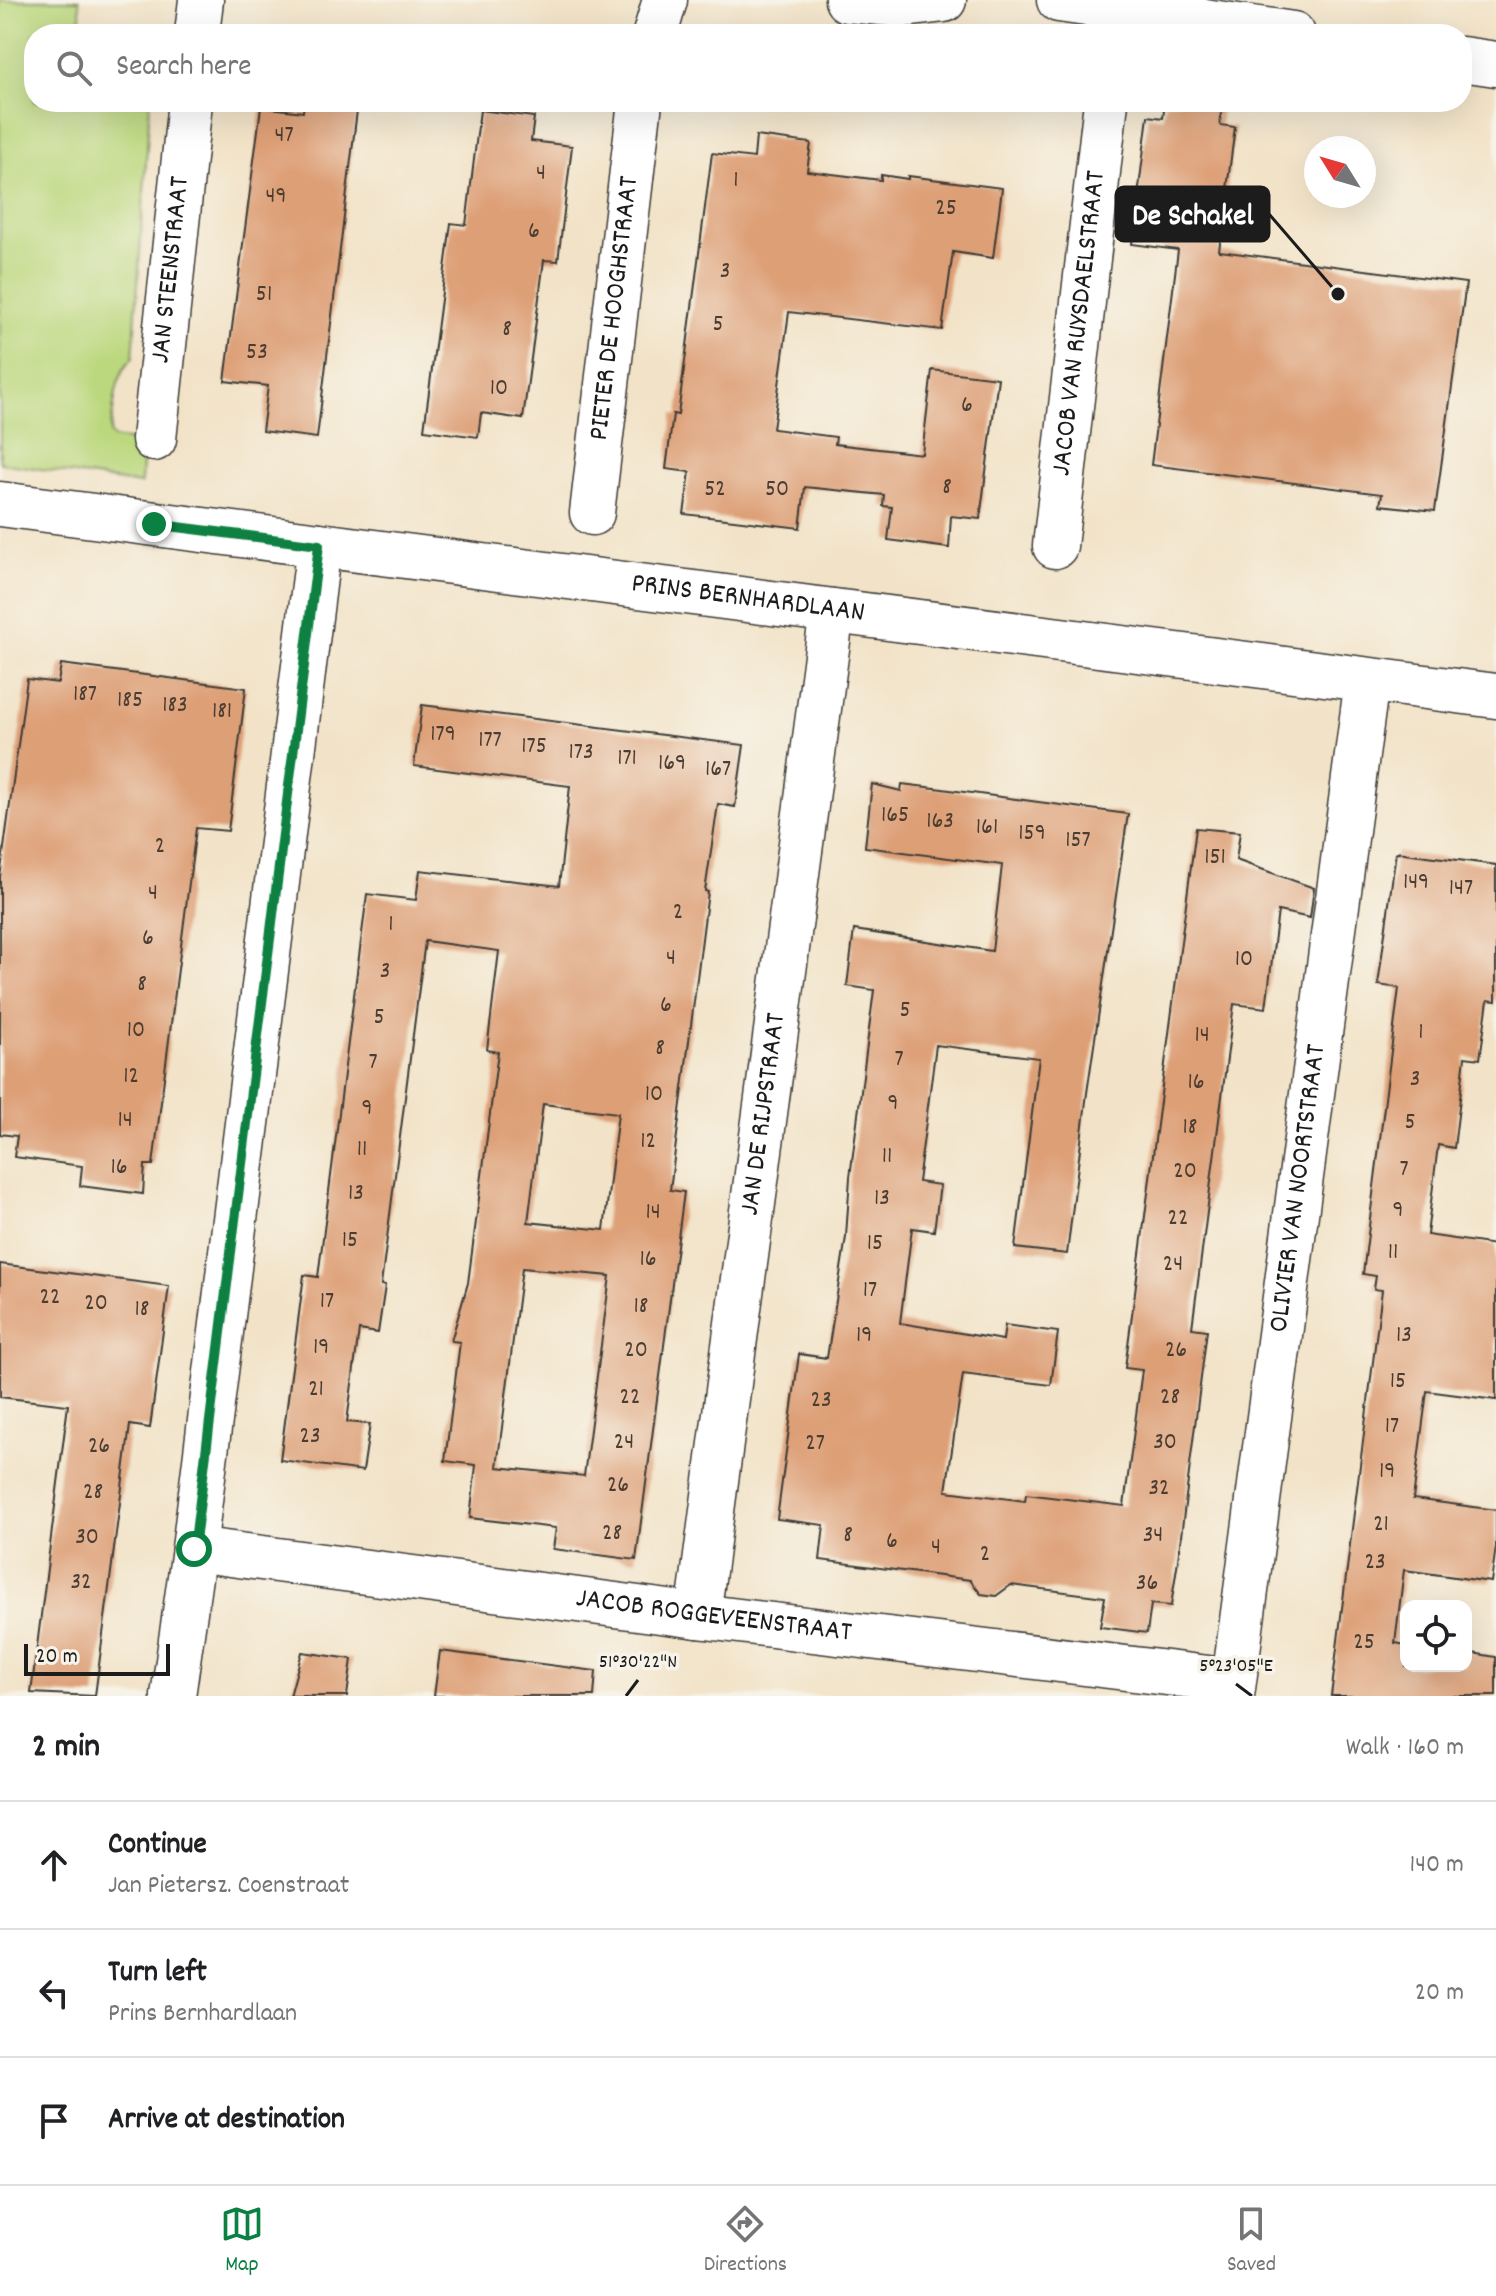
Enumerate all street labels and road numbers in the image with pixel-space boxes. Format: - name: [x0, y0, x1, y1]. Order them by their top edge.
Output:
- street label: JACOB VAN RUYSDAELSTRAAT: [1043, 169, 1118, 478]
- street label: PIETER DE HOOGHSTRAAT: [581, 174, 651, 443]
- street label: JAN STEENSTRAAT: [142, 175, 202, 365]
- street label: PRINS BERNHARDLAAN: [629, 565, 867, 635]
- street label: JAN DE RIJPSTRAAT: [732, 1011, 798, 1218]
- street label: OLIVIER VAN NOORTSTRAAT: [1261, 1042, 1338, 1335]
- street label: JACOB ROGGEVEENSTRAAT: [573, 1580, 854, 1654]

